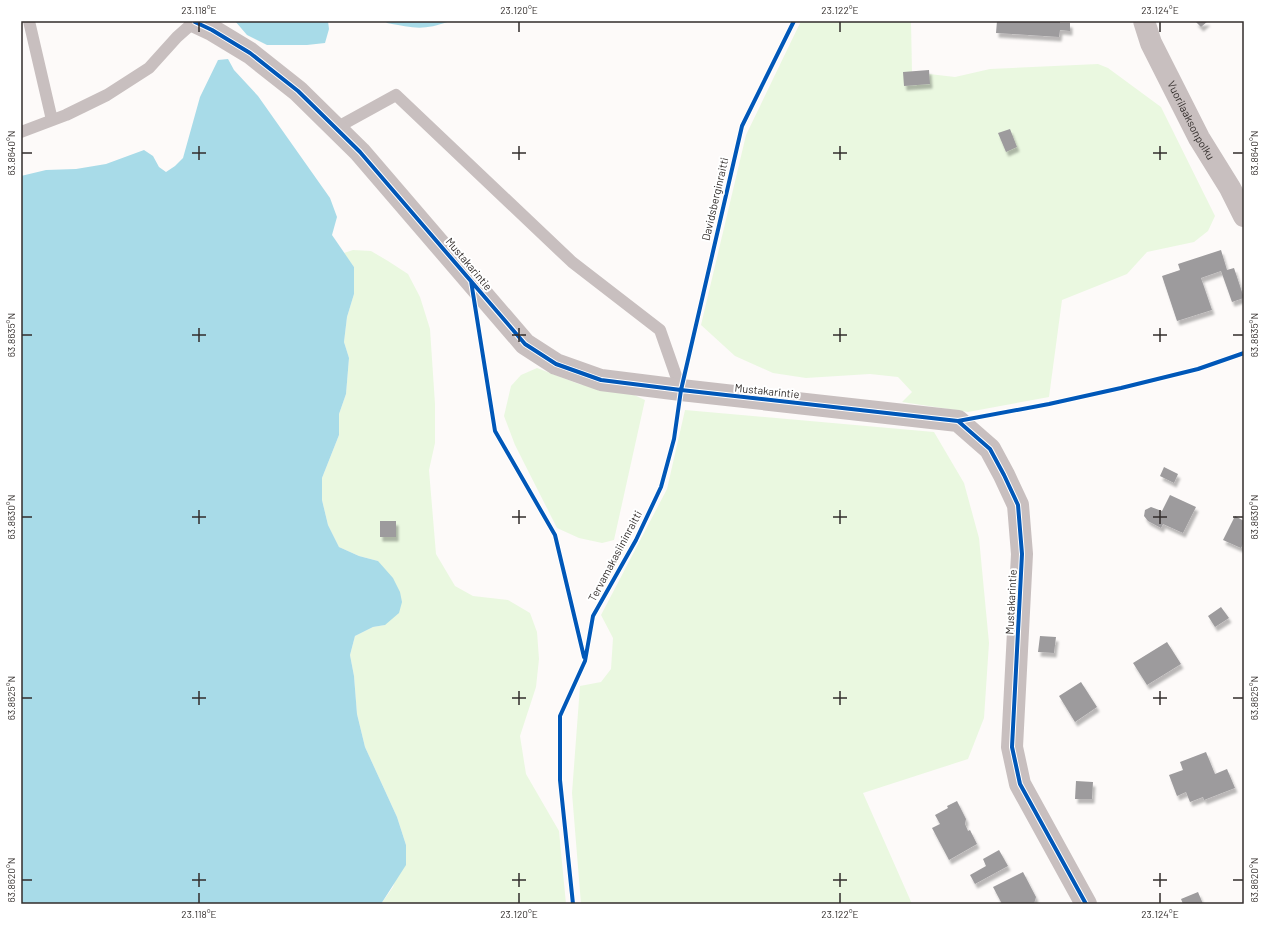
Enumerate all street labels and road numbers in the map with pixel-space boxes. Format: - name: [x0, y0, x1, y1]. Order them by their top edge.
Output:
- street label: Vuorilaaksonpolku: [1165, 78, 1218, 162]
- street label: Davidsberginraitti: [699, 156, 730, 242]
- street label: Mustakarintie: [443, 235, 495, 293]
- street label: Mustakarintie: [734, 381, 800, 400]
- street label: Tervamakasiininraitti: [585, 508, 644, 603]
- street label: Mustakarintie: [1002, 569, 1019, 635]

